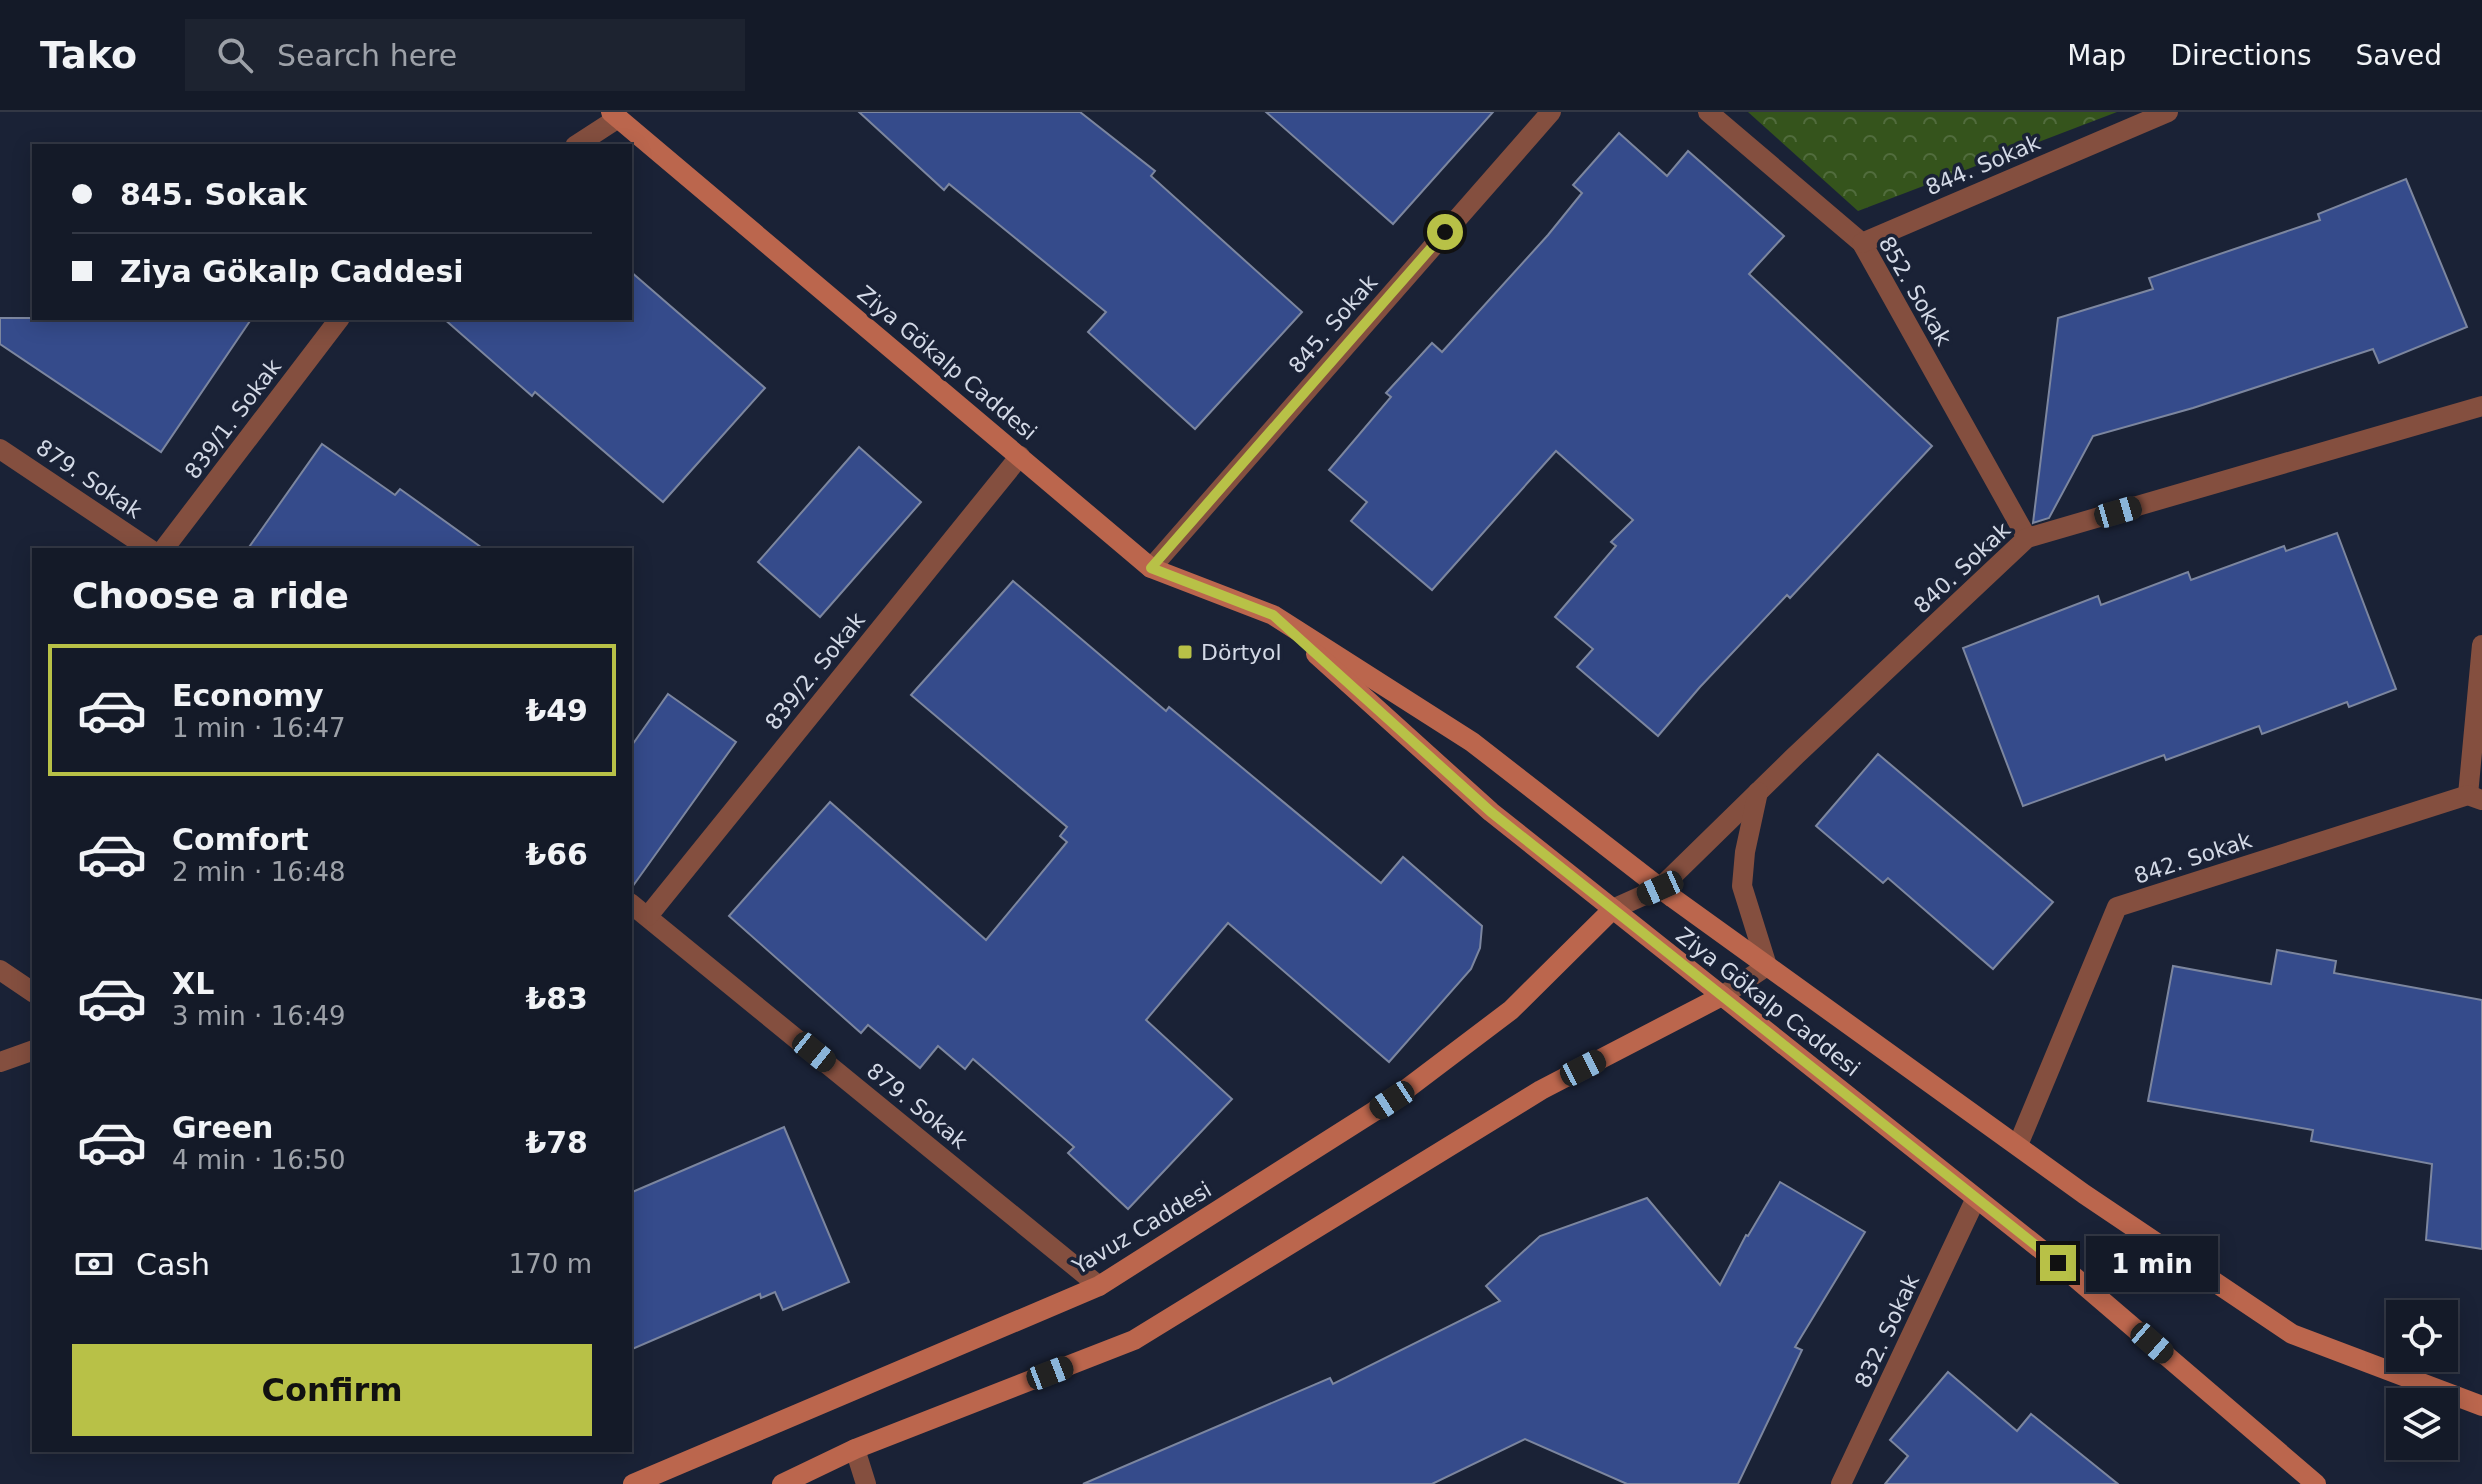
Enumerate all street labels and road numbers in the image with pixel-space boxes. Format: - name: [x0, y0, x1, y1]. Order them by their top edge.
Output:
- street label: 844. Sokak: [1922, 130, 2044, 200]
- street label: 852. Sokak: [1874, 232, 1956, 350]
- street label: 845. Sokak: [1284, 270, 1383, 378]
- street label: Ziya Gökalp Caddesi: [852, 281, 1042, 445]
- street label: 839/1. Sokak: [180, 354, 286, 484]
- street label: 879. Sokak: [31, 435, 147, 524]
- street label: 840. Sokak: [1909, 517, 2015, 619]
- street label: 839/2. Sokak: [760, 607, 870, 735]
- street label: 842. Sokak: [2131, 827, 2255, 889]
- street label: Ziya Gökalp Caddesi: [1671, 923, 1865, 1081]
- street label: 879. Sokak: [862, 1058, 972, 1154]
- street label: Yavuz Caddesi: [1067, 1177, 1216, 1280]
- street label: 832. Sokak: [1850, 1270, 1924, 1392]

